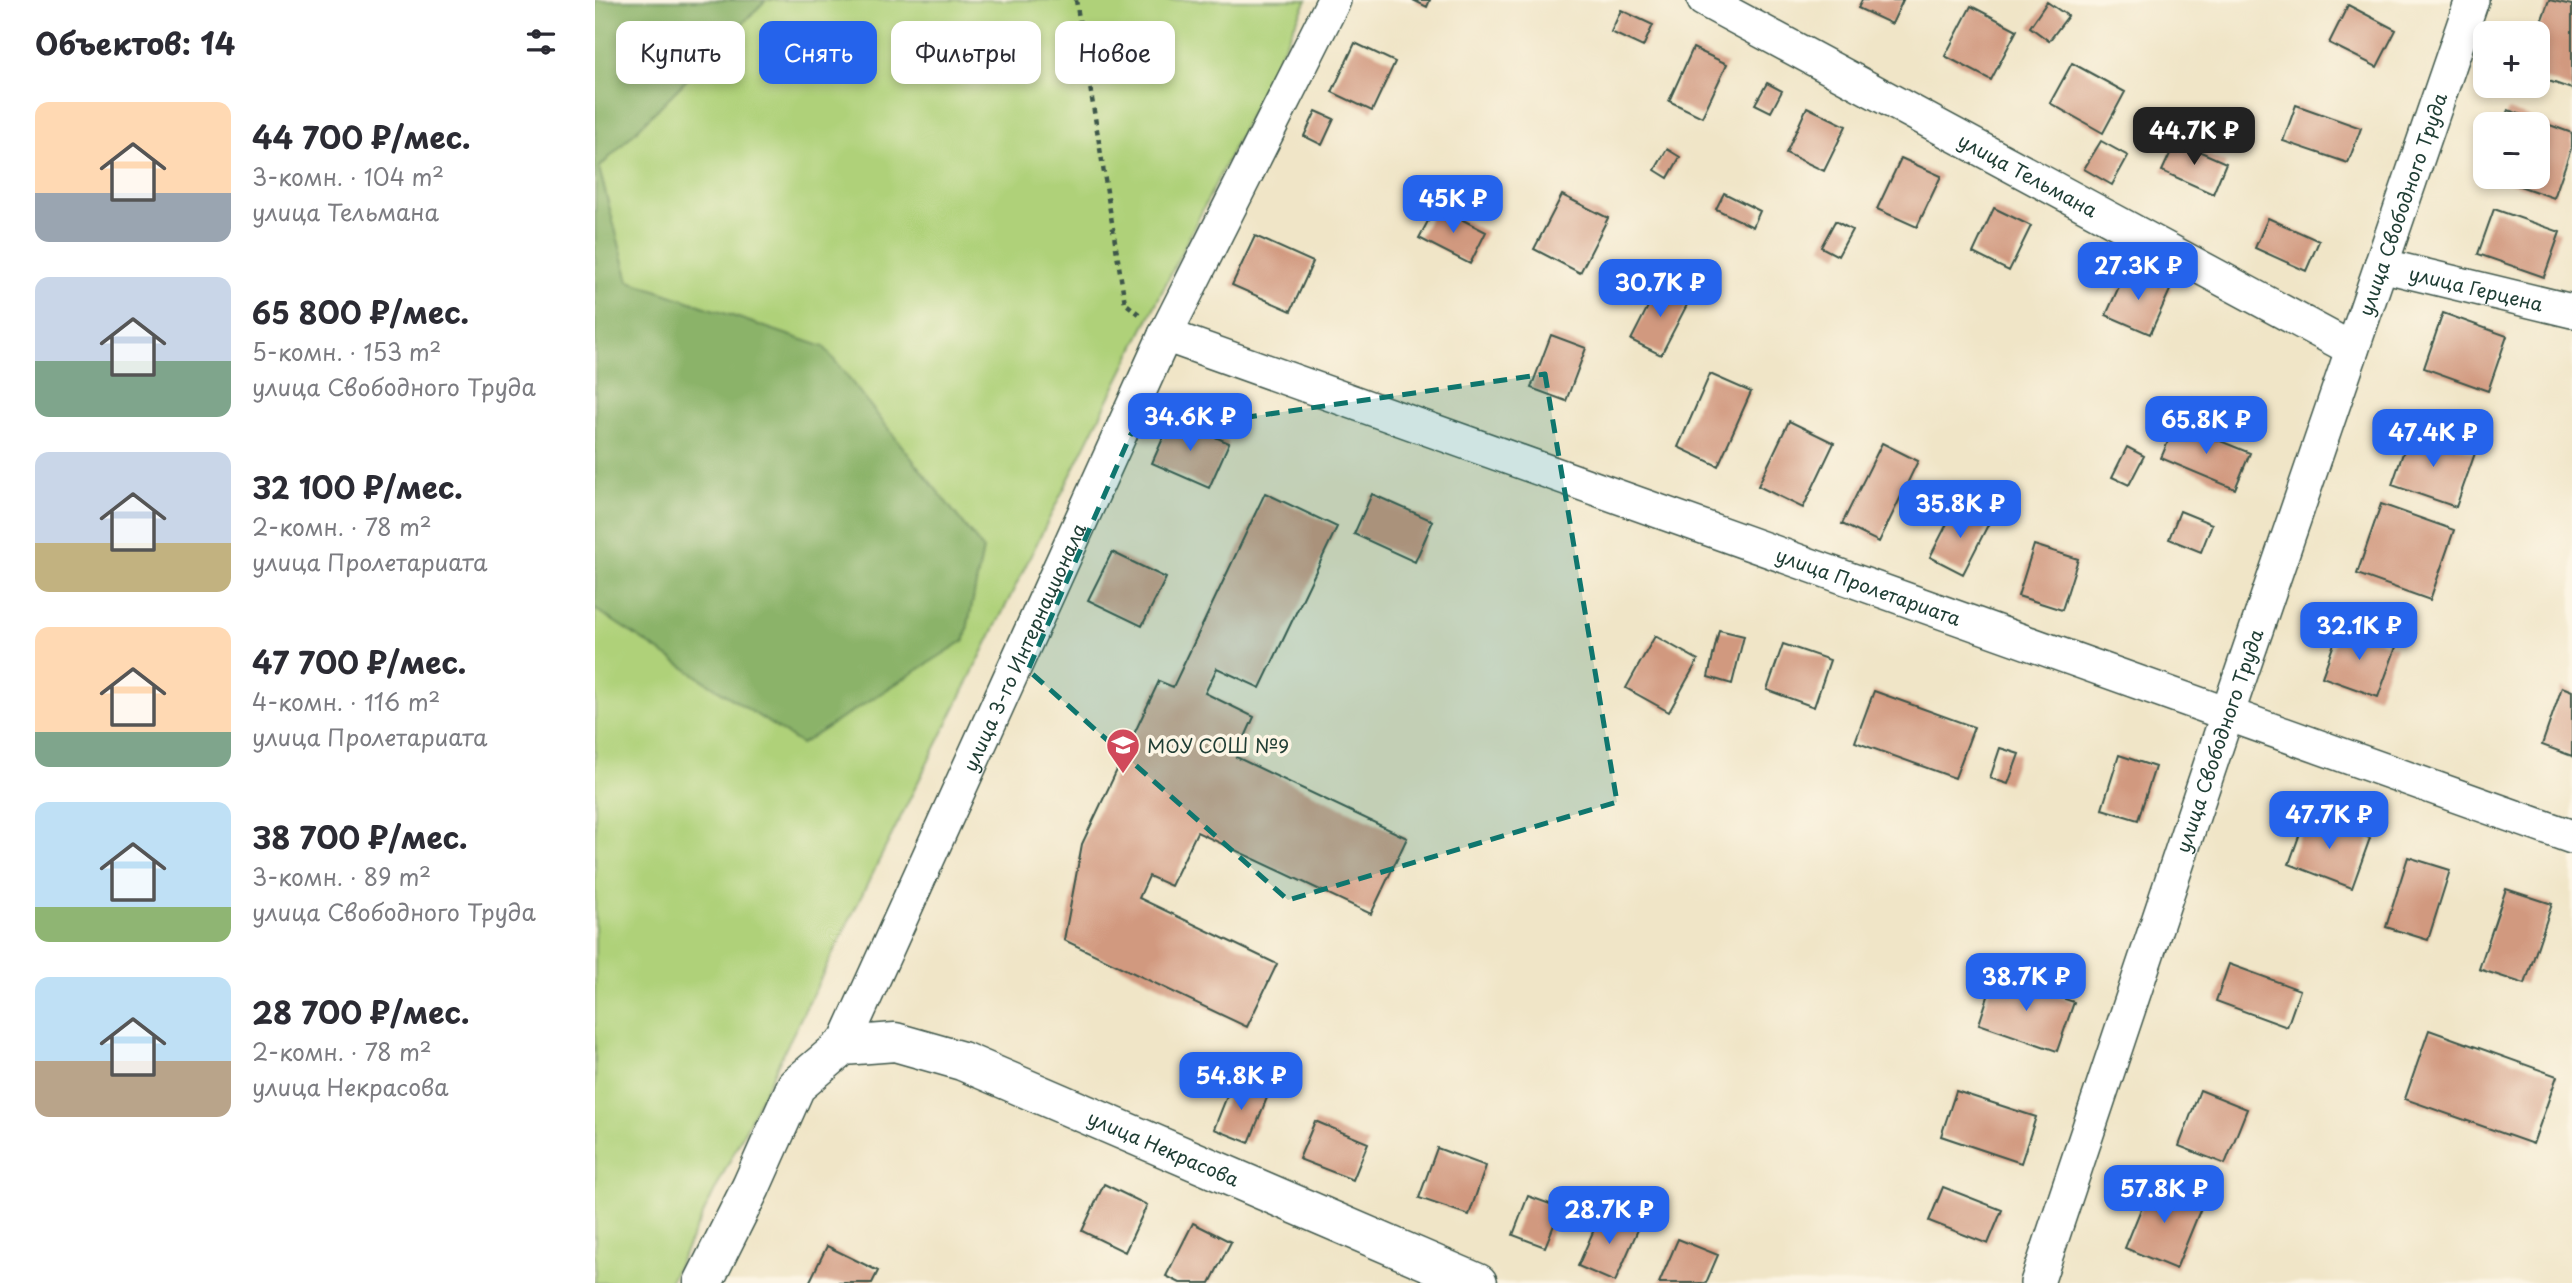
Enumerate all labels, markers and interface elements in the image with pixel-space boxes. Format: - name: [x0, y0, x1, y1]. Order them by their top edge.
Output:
- text: Объектов: 14: [35, 20, 235, 65]
- chip: Купить: [616, 21, 745, 84]
- chip: Снять: [759, 21, 877, 84]
- chip: Фильтры: [891, 21, 1041, 84]
- chip: Новое: [1055, 21, 1175, 84]
- map controls: [2473, 21, 2550, 189]
- button: +: [2473, 21, 2550, 98]
- icon: filters: [522, 23, 560, 61]
- street label: улица Свободного Труда: [2351, 88, 2453, 320]
- pin: 44.7K ₽: [2129, 108, 2259, 167]
- text: 44.7K ₽: [2149, 112, 2239, 147]
- button: −: [2473, 112, 2550, 189]
- text: 44 700 ₽/мес.: [252, 114, 471, 159]
- street label: улица Тельмана: [1953, 126, 2103, 223]
- icon: home: [91, 130, 175, 214]
- text: 3-комн. · 104 m²: [252, 159, 444, 194]
- pin: 45K ₽: [1404, 176, 1502, 235]
- text: 45K ₽: [1419, 180, 1487, 215]
- text: улица Тельмана: [252, 194, 439, 229]
- pin: 27.3K ₽: [2073, 243, 2203, 302]
- text: 27.3K ₽: [2094, 247, 2182, 282]
- street label: улица Герцена: [2406, 258, 2546, 318]
- pin: 30.7K ₽: [1595, 260, 1725, 319]
- text: 30.7K ₽: [1615, 264, 1705, 299]
- text: 65 800 ₽/мес.: [252, 289, 469, 334]
- icon: home: [91, 305, 175, 389]
- text: 5-комн. · 153 m²: [252, 334, 441, 369]
- text: улица Свободного Труда: [252, 369, 536, 404]
- pin: 34.6K ₽: [1125, 393, 1255, 453]
- pin: 65.8K ₽: [2141, 396, 2271, 456]
- text: 34.6K ₽: [1144, 398, 1236, 433]
- text: 65.8K ₽: [2161, 401, 2251, 436]
- pin: 47.4K ₽: [2368, 410, 2498, 469]
- text: 47.4K ₽: [2388, 414, 2478, 449]
- text: 32 100 ₽/мес.: [252, 464, 463, 509]
- icon: home: [91, 480, 175, 564]
- pin: 35.8K ₽: [1895, 480, 2025, 540]
- text: 35.8K ₽: [1915, 485, 2005, 520]
- text: 2-комн. · 78 m²: [252, 509, 432, 544]
- street label: улица 3-го Интернационала: [955, 518, 1092, 776]
- street label: улица Пролетариата: [1772, 540, 1965, 632]
- text: улица Пролетариата: [252, 544, 488, 579]
- pin: 32.1K ₽: [2294, 602, 2424, 662]
- text: 32.1K ₽: [2316, 607, 2402, 642]
- street label: улица Свободного Труда: [2168, 625, 2270, 856]
- text: 47 700 ₽/мес.: [252, 639, 466, 684]
- icon: home: [91, 655, 175, 739]
- text: 4-комн. · 116 m²: [252, 684, 440, 719]
- text: улица Пролетариата: [252, 719, 488, 754]
- school or university icon: МОУ СОШ №9: [1104, 726, 1142, 775]
- place label: МОУ СОШ №9: [1147, 731, 1289, 759]
- pin: 47.7K ₽: [2264, 792, 2394, 851]
- text: 47.7K ₽: [2285, 796, 2373, 831]
- text: 38 700 ₽/мес.: [252, 814, 468, 859]
- icon: home: [91, 830, 175, 914]
- text: 3-комн. · 89 m²: [252, 859, 431, 894]
- text: улица Свободного Труда: [252, 894, 536, 929]
- pin: 38.7K ₽: [1961, 954, 2091, 1013]
- text: 38.7K ₽: [1982, 958, 2070, 993]
- text: 28 700 ₽/мес.: [252, 989, 469, 1034]
- icon: home: [91, 1005, 175, 1089]
- text: 2-комн. · 78 m²: [252, 1034, 432, 1069]
- pin: 54.8K ₽: [1176, 1052, 1306, 1112]
- text: 54.8K ₽: [1195, 1057, 1287, 1092]
- text: улица Некрасова: [252, 1069, 449, 1104]
- street label: улица Некрасова: [1084, 1103, 1244, 1193]
- pin: 57.8K ₽: [2099, 1166, 2229, 1225]
- text: 57.8K ₽: [2120, 1170, 2208, 1205]
- pin: 28.7K ₽: [1544, 1186, 1674, 1246]
- text: 28.7K ₽: [1564, 1191, 1654, 1226]

